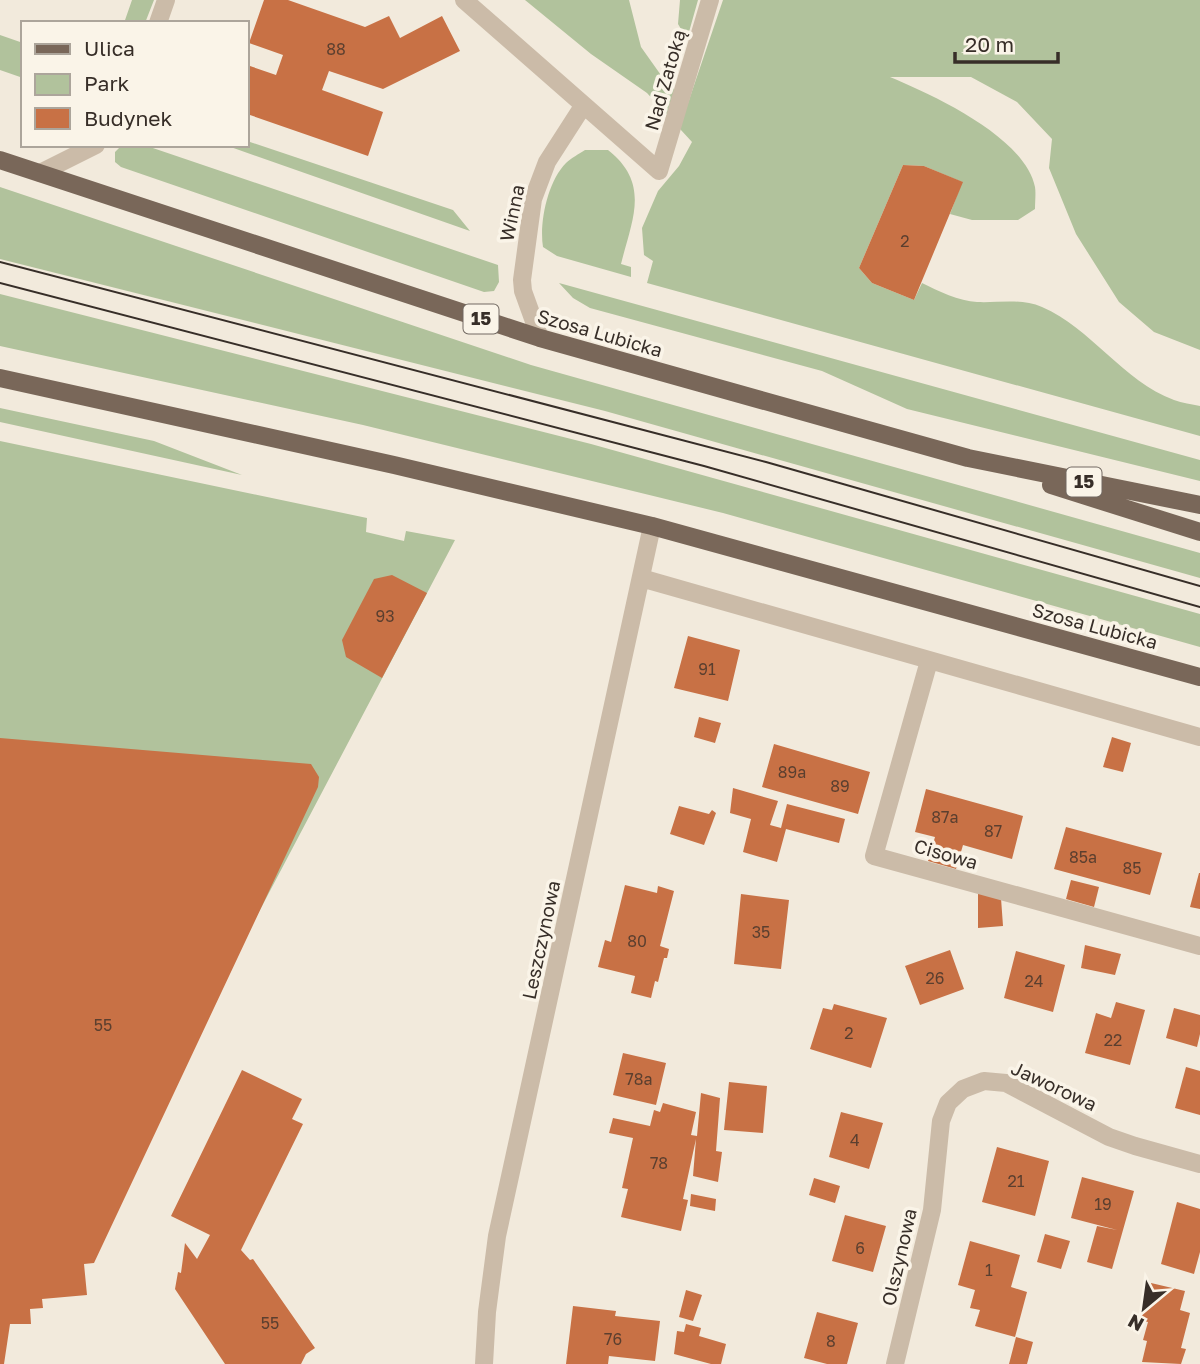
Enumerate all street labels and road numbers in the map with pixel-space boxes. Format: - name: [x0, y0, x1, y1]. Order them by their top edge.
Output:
- street label: Nad Zatoką: [639, 27, 690, 133]
- street label: Winna: [494, 182, 529, 243]
- road number: 15: [463, 304, 498, 334]
- street label: Szosa Lubicka: [535, 304, 665, 361]
- road number: 15: [1066, 468, 1102, 496]
- street label: Szosa Lubicka: [1030, 598, 1160, 653]
- street label: Cisowa: [912, 834, 981, 874]
- street label: Leszczynowa: [517, 878, 564, 1001]
- street label: Jaworowa: [1008, 1056, 1101, 1115]
- street label: Olszynowa: [876, 1206, 921, 1308]

